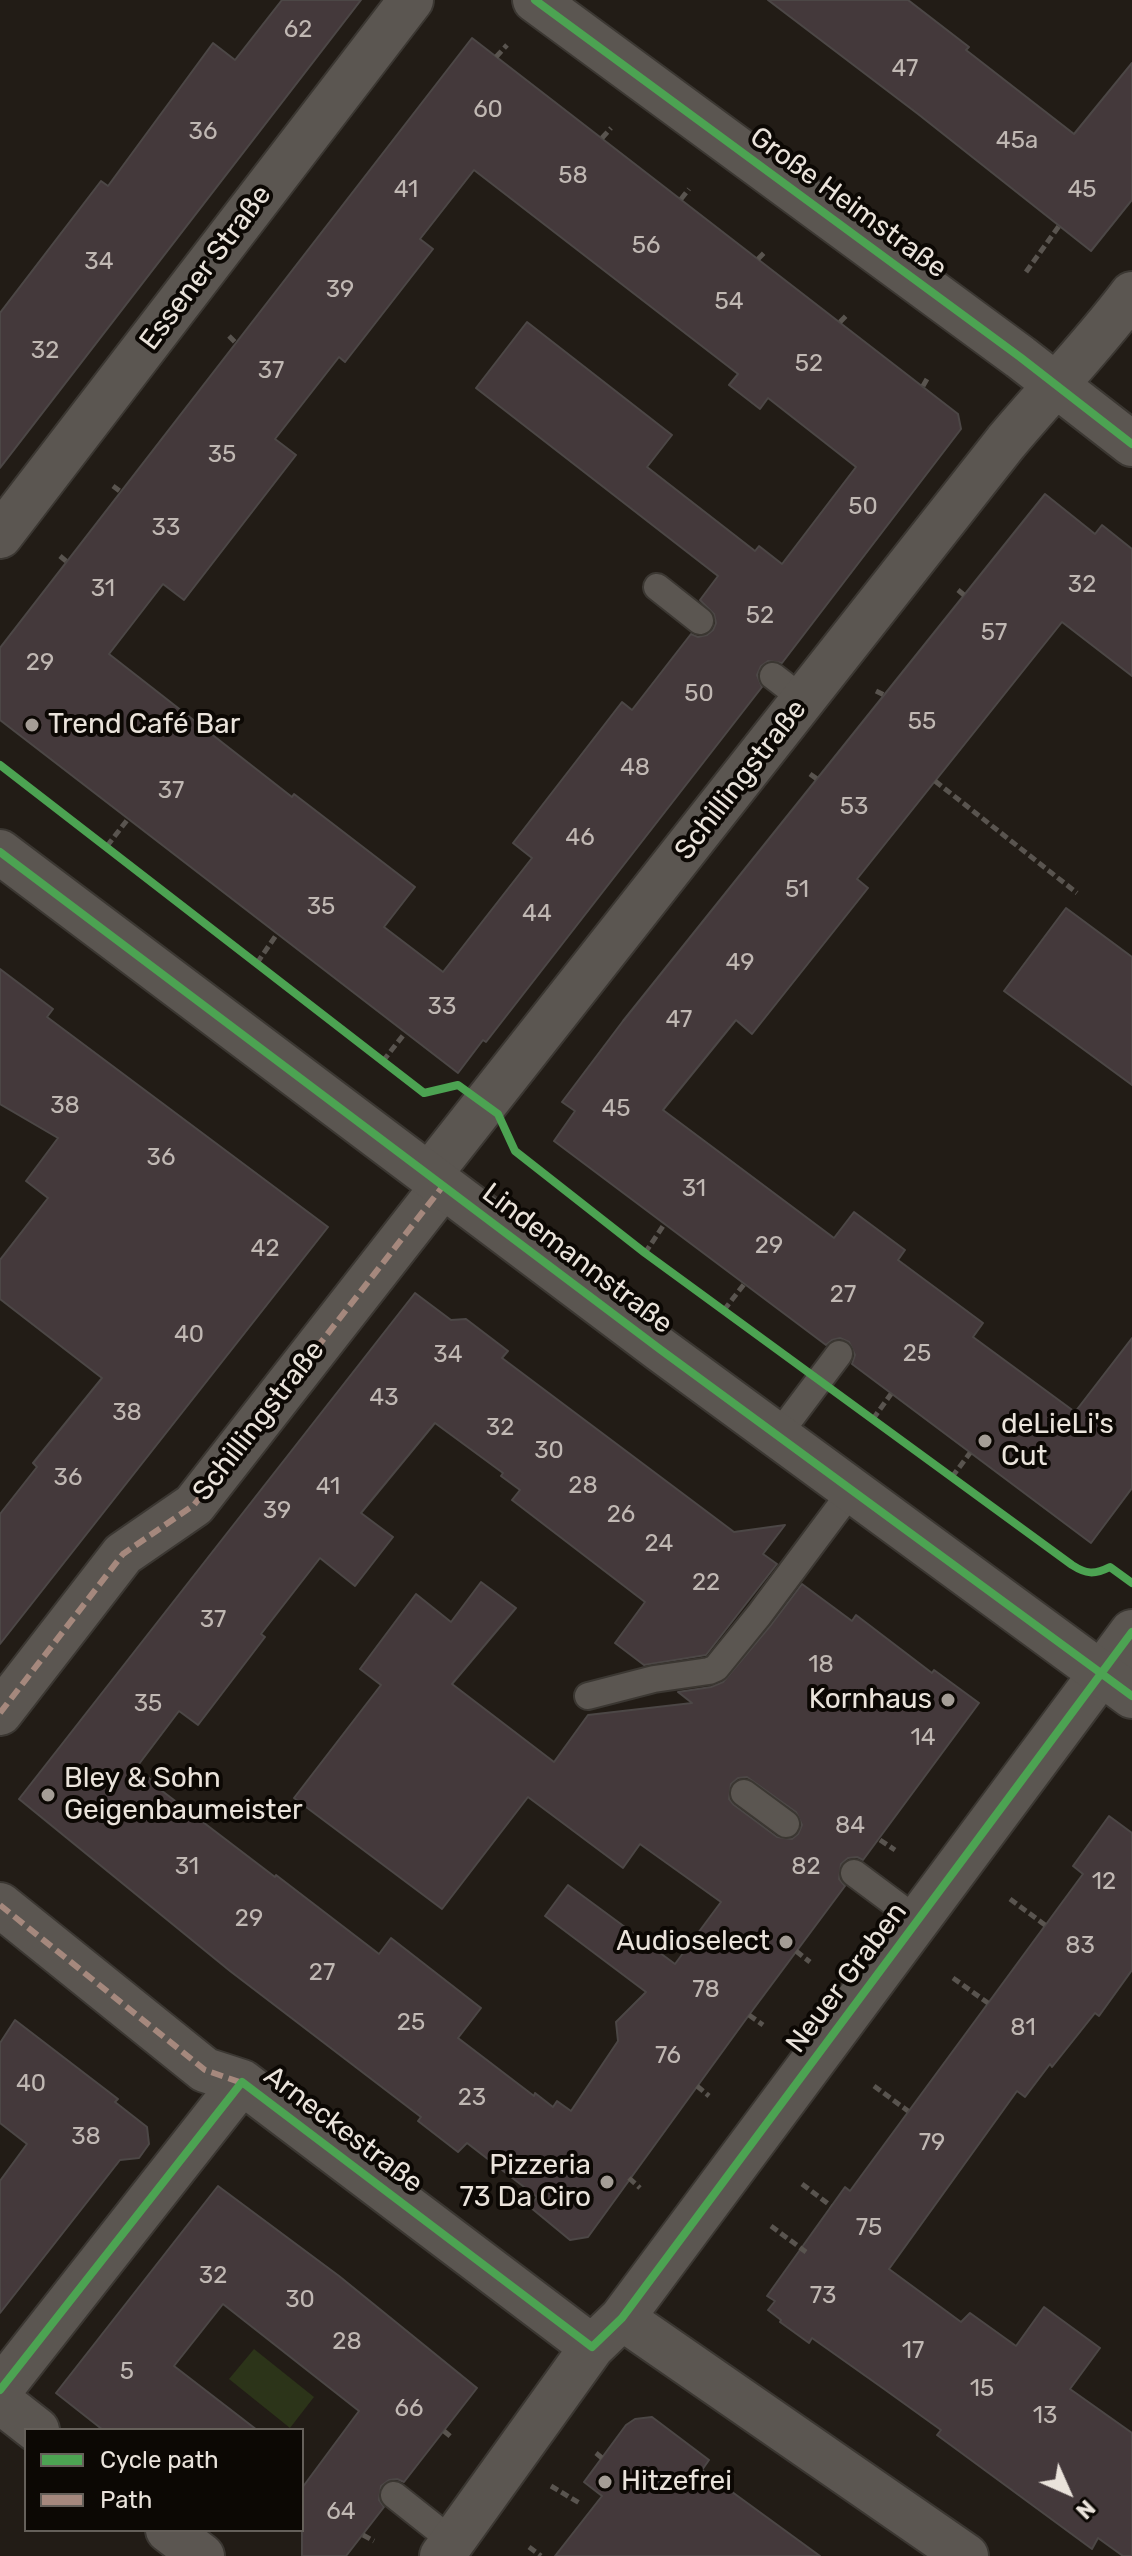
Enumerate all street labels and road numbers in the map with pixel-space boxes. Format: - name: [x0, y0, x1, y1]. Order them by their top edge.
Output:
- street label: Große Heimstraße: [743, 120, 953, 286]
- street label: Essener Straße: [133, 179, 279, 357]
- street label: Schillingstraße: [668, 693, 814, 867]
- street label: Lindemannstraße: [475, 1177, 679, 1341]
- street label: Schillingstraße: [186, 1334, 332, 1508]
- street label: Neuer Graben: [780, 1896, 914, 2060]
- street label: Arneckestraße: [257, 2059, 429, 2201]

